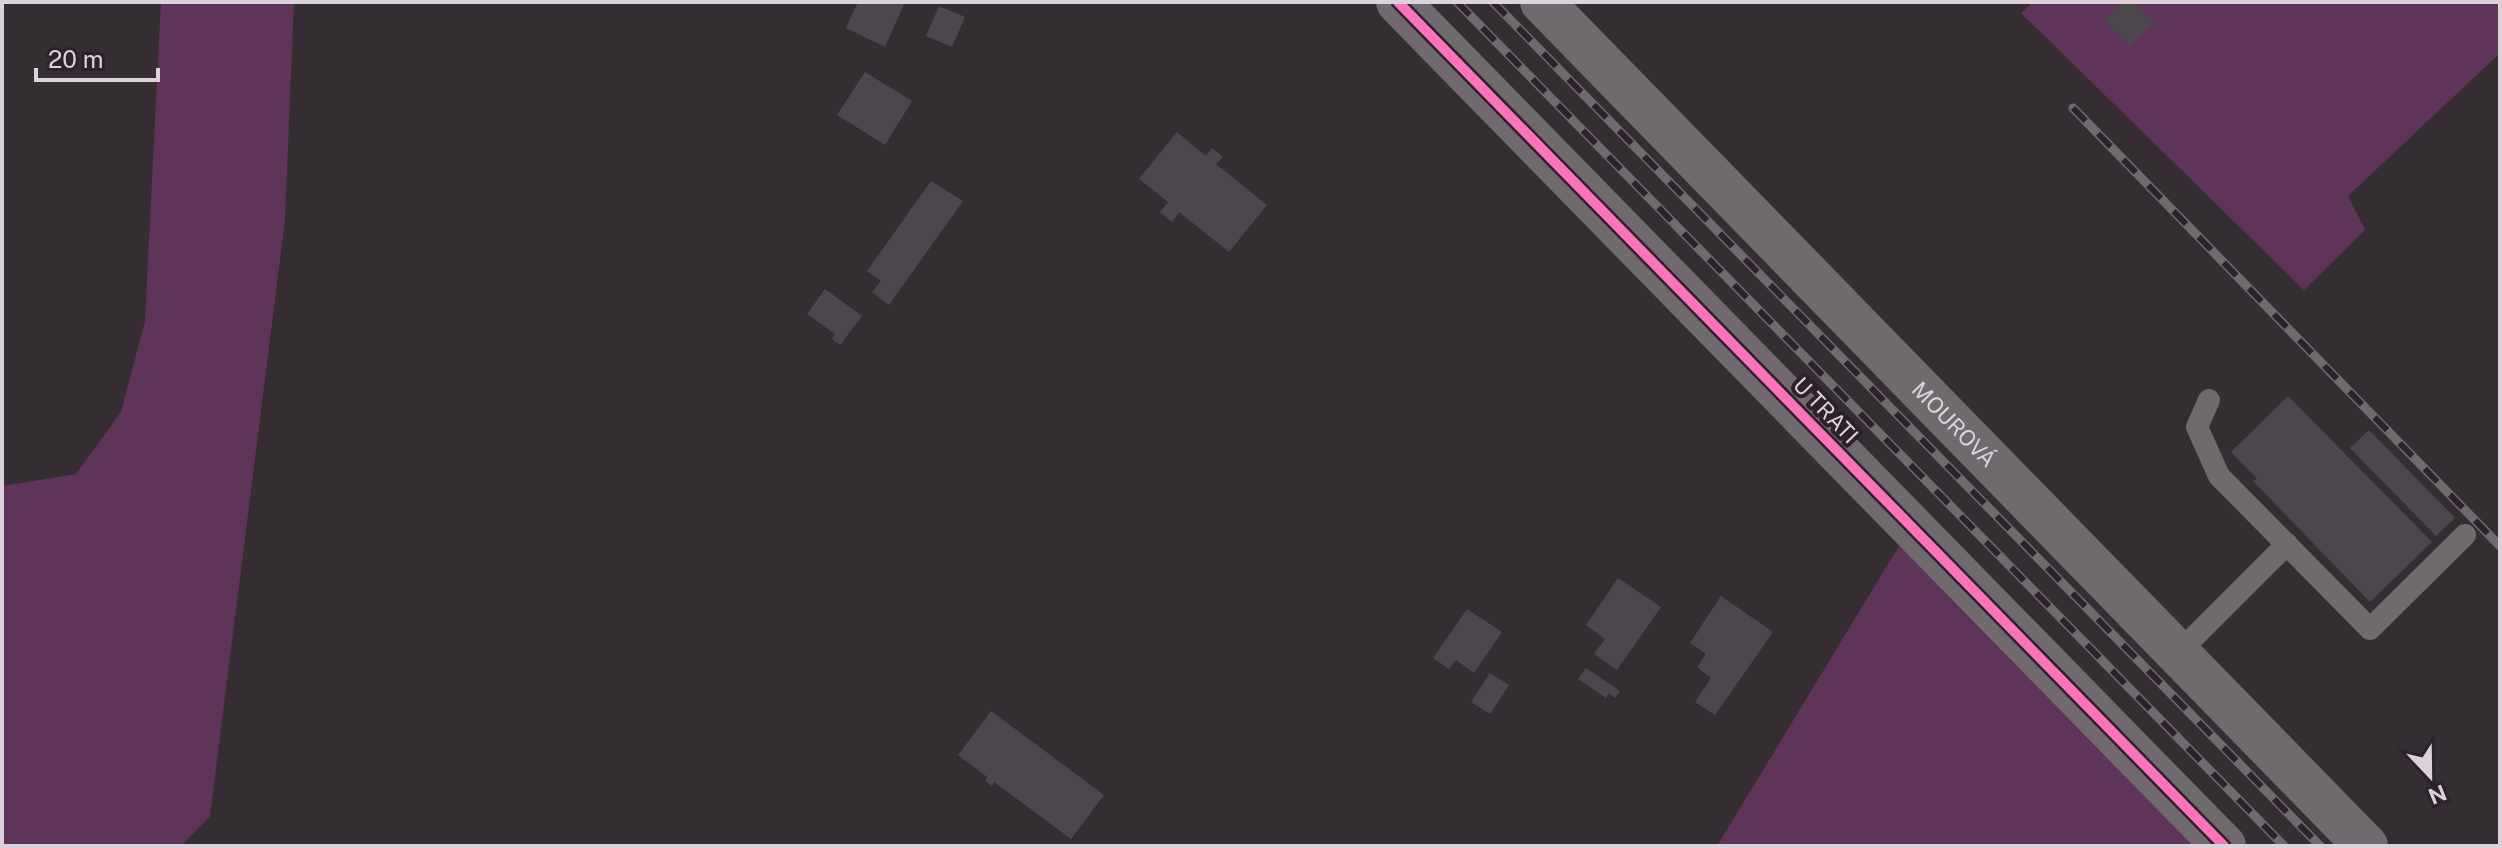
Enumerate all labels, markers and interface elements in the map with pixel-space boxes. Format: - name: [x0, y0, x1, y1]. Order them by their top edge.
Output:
- scale bar: [36, 32, 158, 82]
- text: 20 m: [48, 45, 104, 73]
- street label: U TRATI: [1788, 372, 1864, 448]
- street label: MOUROVÁ: [1907, 376, 2002, 472]
- north arrow: [2390, 736, 2470, 816]
- text: N: [2425, 779, 2450, 810]

